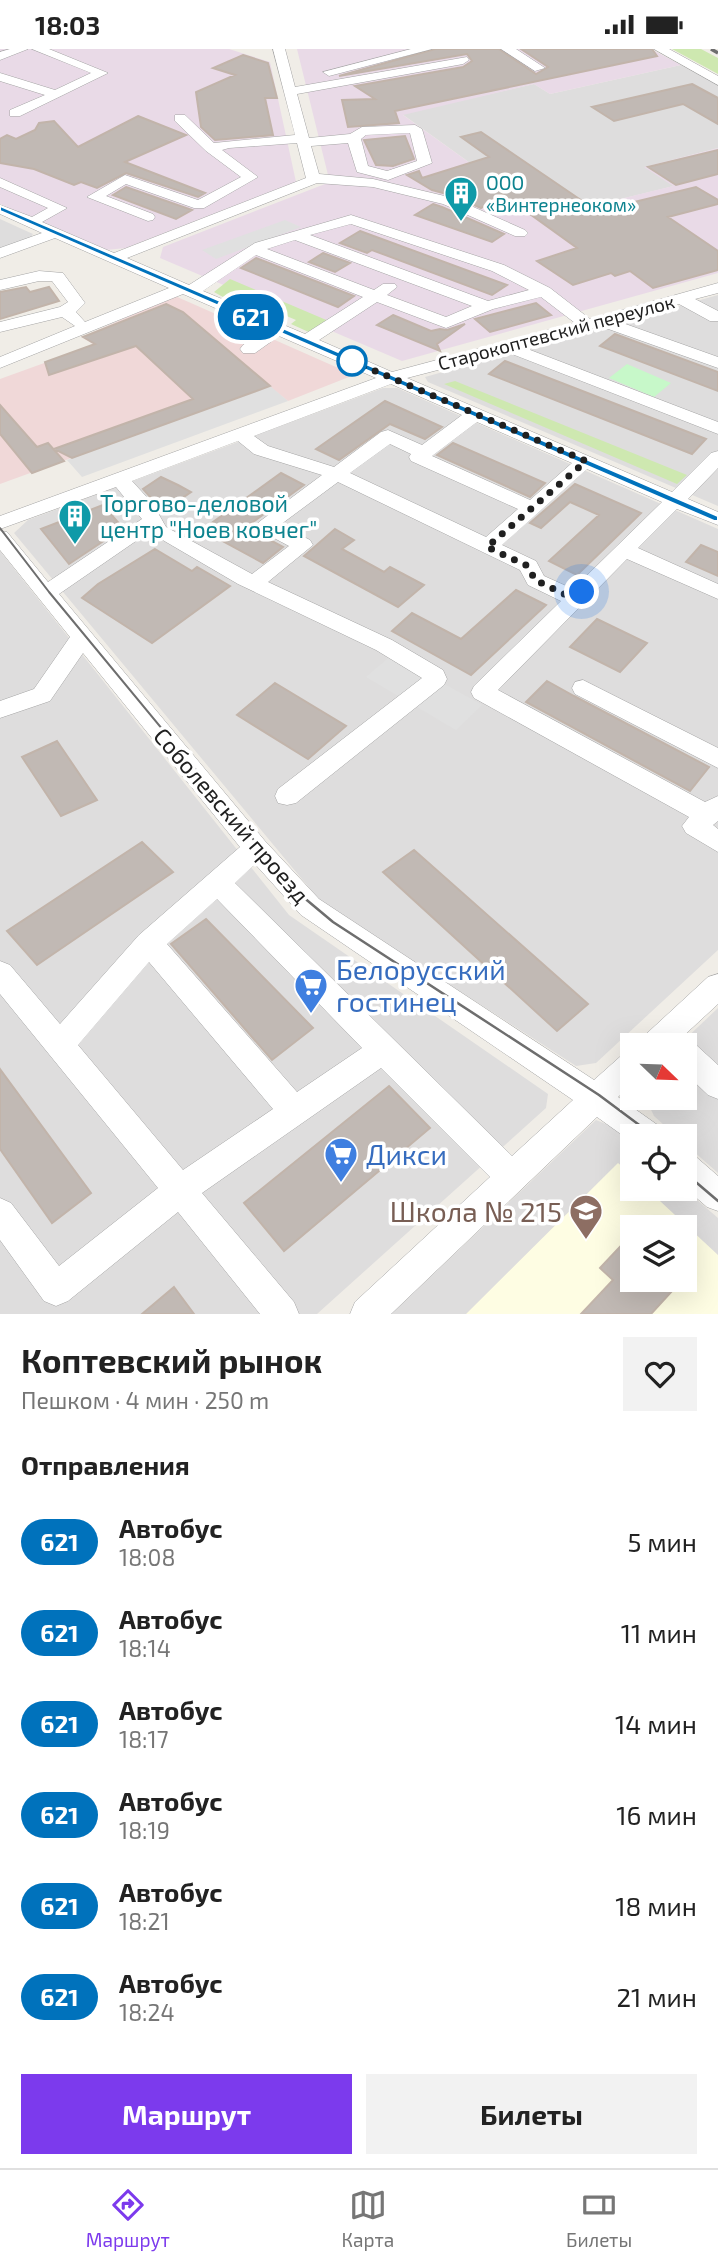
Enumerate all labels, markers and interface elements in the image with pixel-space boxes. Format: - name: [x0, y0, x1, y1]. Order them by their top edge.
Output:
- text: 18:03: [35, 9, 100, 40]
- place label: ООО «Винтернеоком»: [486, 171, 636, 216]
- building icon: ООО «Винтернеоком»: [442, 174, 480, 223]
- street label: Старокоптевский переулок: [435, 289, 677, 376]
- line badge: 621: [211, 294, 291, 340]
- text: 621: [232, 302, 270, 331]
- unlabelled marker: [337, 346, 367, 376]
- place label: Торгово-деловой центр "Ноев ковчег": [100, 489, 317, 543]
- building icon: Торгово-деловой центр "Ноев ковчег": [56, 497, 94, 546]
- your location: [564, 574, 599, 609]
- street label: Соболевский проезд: [148, 722, 316, 908]
- place label: Белорусский гостинец: [336, 952, 506, 1018]
- supermarket icon: Белорусский гостинец: [292, 966, 330, 1015]
- north arrow: [620, 1033, 696, 1109]
- map controls: [620, 1033, 697, 1292]
- button: locate: [620, 1124, 697, 1201]
- supermarket icon: Дикси: [322, 1135, 360, 1184]
- place label: Дикси: [366, 1137, 447, 1171]
- school or university icon: Школа № 215: [567, 1192, 605, 1241]
- place label: Школа № 215: [390, 1194, 562, 1228]
- button: layers: [620, 1215, 697, 1292]
- button: heart: [623, 1337, 697, 1411]
- text: Коптевский рынок: [21, 1340, 322, 1380]
- text: Пешком · 4 мин · 250 m: [21, 1386, 269, 1414]
- text: Отправления: [21, 1449, 190, 1480]
- text: Автобус: [119, 1512, 222, 1543]
- text: 5 мин: [627, 1526, 697, 1557]
- text: 621: [40, 1527, 79, 1556]
- text: 18:08: [119, 1543, 175, 1571]
- text: Автобус: [119, 1603, 222, 1634]
- text: 11 мин: [621, 1617, 697, 1648]
- text: 621: [40, 1618, 79, 1647]
- text: 18:14: [119, 1634, 171, 1662]
- text: Автобус: [119, 1694, 222, 1725]
- text: 14 мин: [615, 1708, 697, 1739]
- text: 621: [40, 1709, 79, 1738]
- text: 18:17: [119, 1725, 168, 1753]
- text: Автобус: [119, 1785, 222, 1816]
- text: 16 мин: [616, 1799, 697, 1830]
- text: 621: [40, 1800, 79, 1829]
- text: 18:19: [119, 1816, 170, 1844]
- text: Автобус: [119, 1876, 222, 1907]
- text: 18 мин: [615, 1890, 697, 1921]
- text: 621: [40, 1891, 79, 1920]
- text: 18:21: [119, 1907, 170, 1935]
- text: Автобус: [119, 1967, 222, 1998]
- text: 21 мин: [616, 1981, 697, 2012]
- text: 621: [40, 1982, 79, 2011]
- text: 18:24: [119, 1998, 175, 2026]
- button: Маршрут: [21, 2074, 352, 2154]
- button: Билеты: [366, 2074, 697, 2154]
- tab: Маршрут: [86, 2186, 170, 2251]
- tab: Карта: [342, 2186, 394, 2251]
- tab: Билеты: [566, 2186, 632, 2251]

